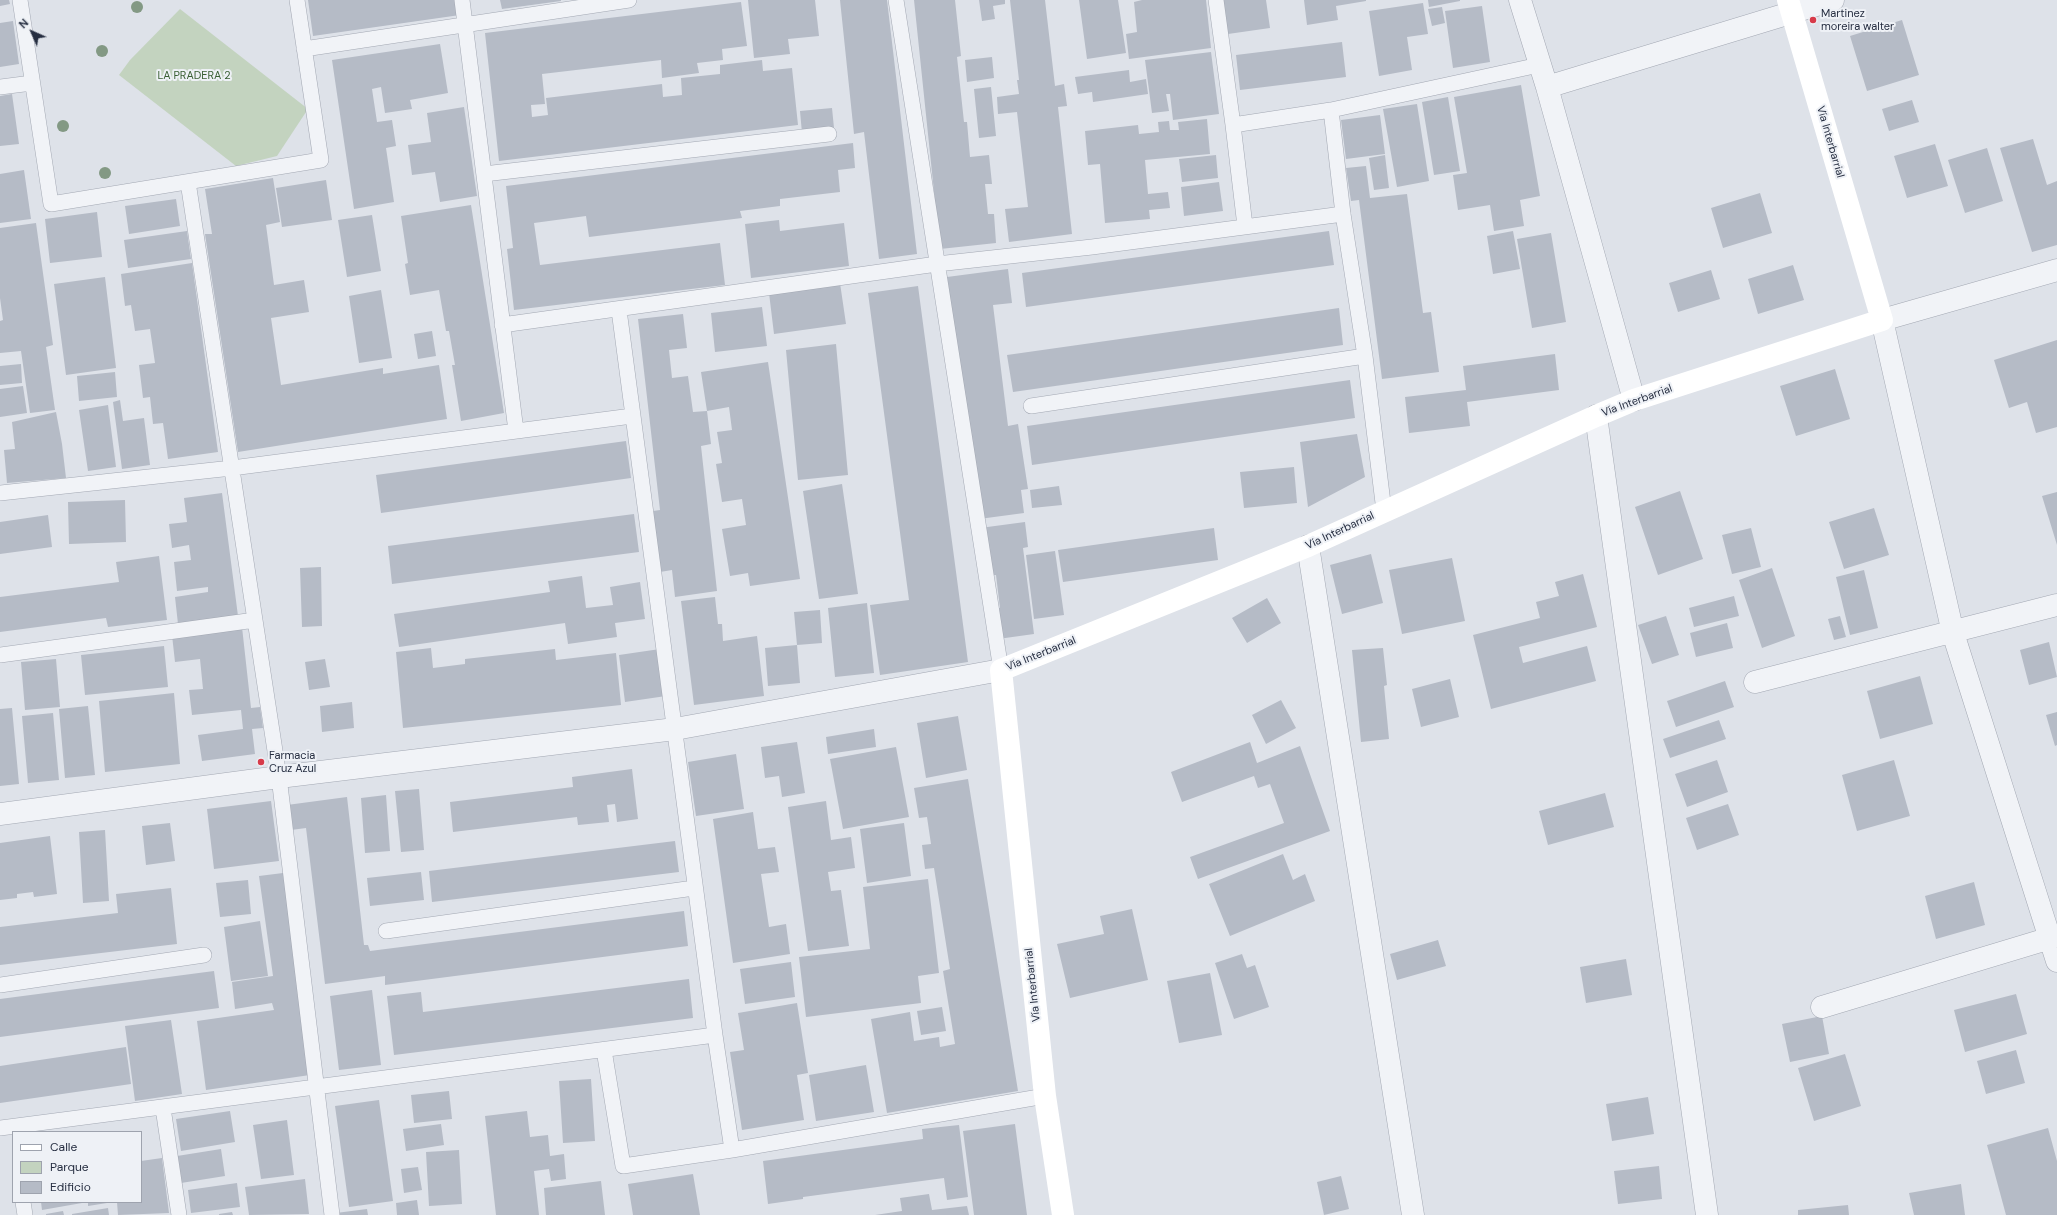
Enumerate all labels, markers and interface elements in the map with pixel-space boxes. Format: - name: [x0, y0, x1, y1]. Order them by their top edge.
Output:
- place label: Martinez moreira walter: [1821, 7, 1894, 33]
- north arrow: [12, 12, 52, 52]
- marker: Martinez moreira walter: [1808, 15, 1818, 25]
- text: N: [16, 16, 31, 31]
- park label: LA PRADERA 2: [157, 69, 231, 83]
- street label: Vía Interbarrial: [1813, 105, 1847, 179]
- street label: Vía Interbarrial: [1600, 382, 1674, 420]
- street label: Vía Interbarrial: [1304, 509, 1376, 553]
- street label: Vía Interbarrial: [1004, 634, 1078, 674]
- place label: Farmacia Cruz Azul: [269, 749, 316, 775]
- marker: Farmacia Cruz Azul: [256, 757, 266, 767]
- street label: Vía Interbarrial: [1023, 947, 1043, 1023]
- legend: [12, 1131, 142, 1203]
- text: Calle: [50, 1139, 77, 1155]
- text: Parque: [50, 1159, 89, 1175]
- text: Edificio: [50, 1179, 91, 1195]

